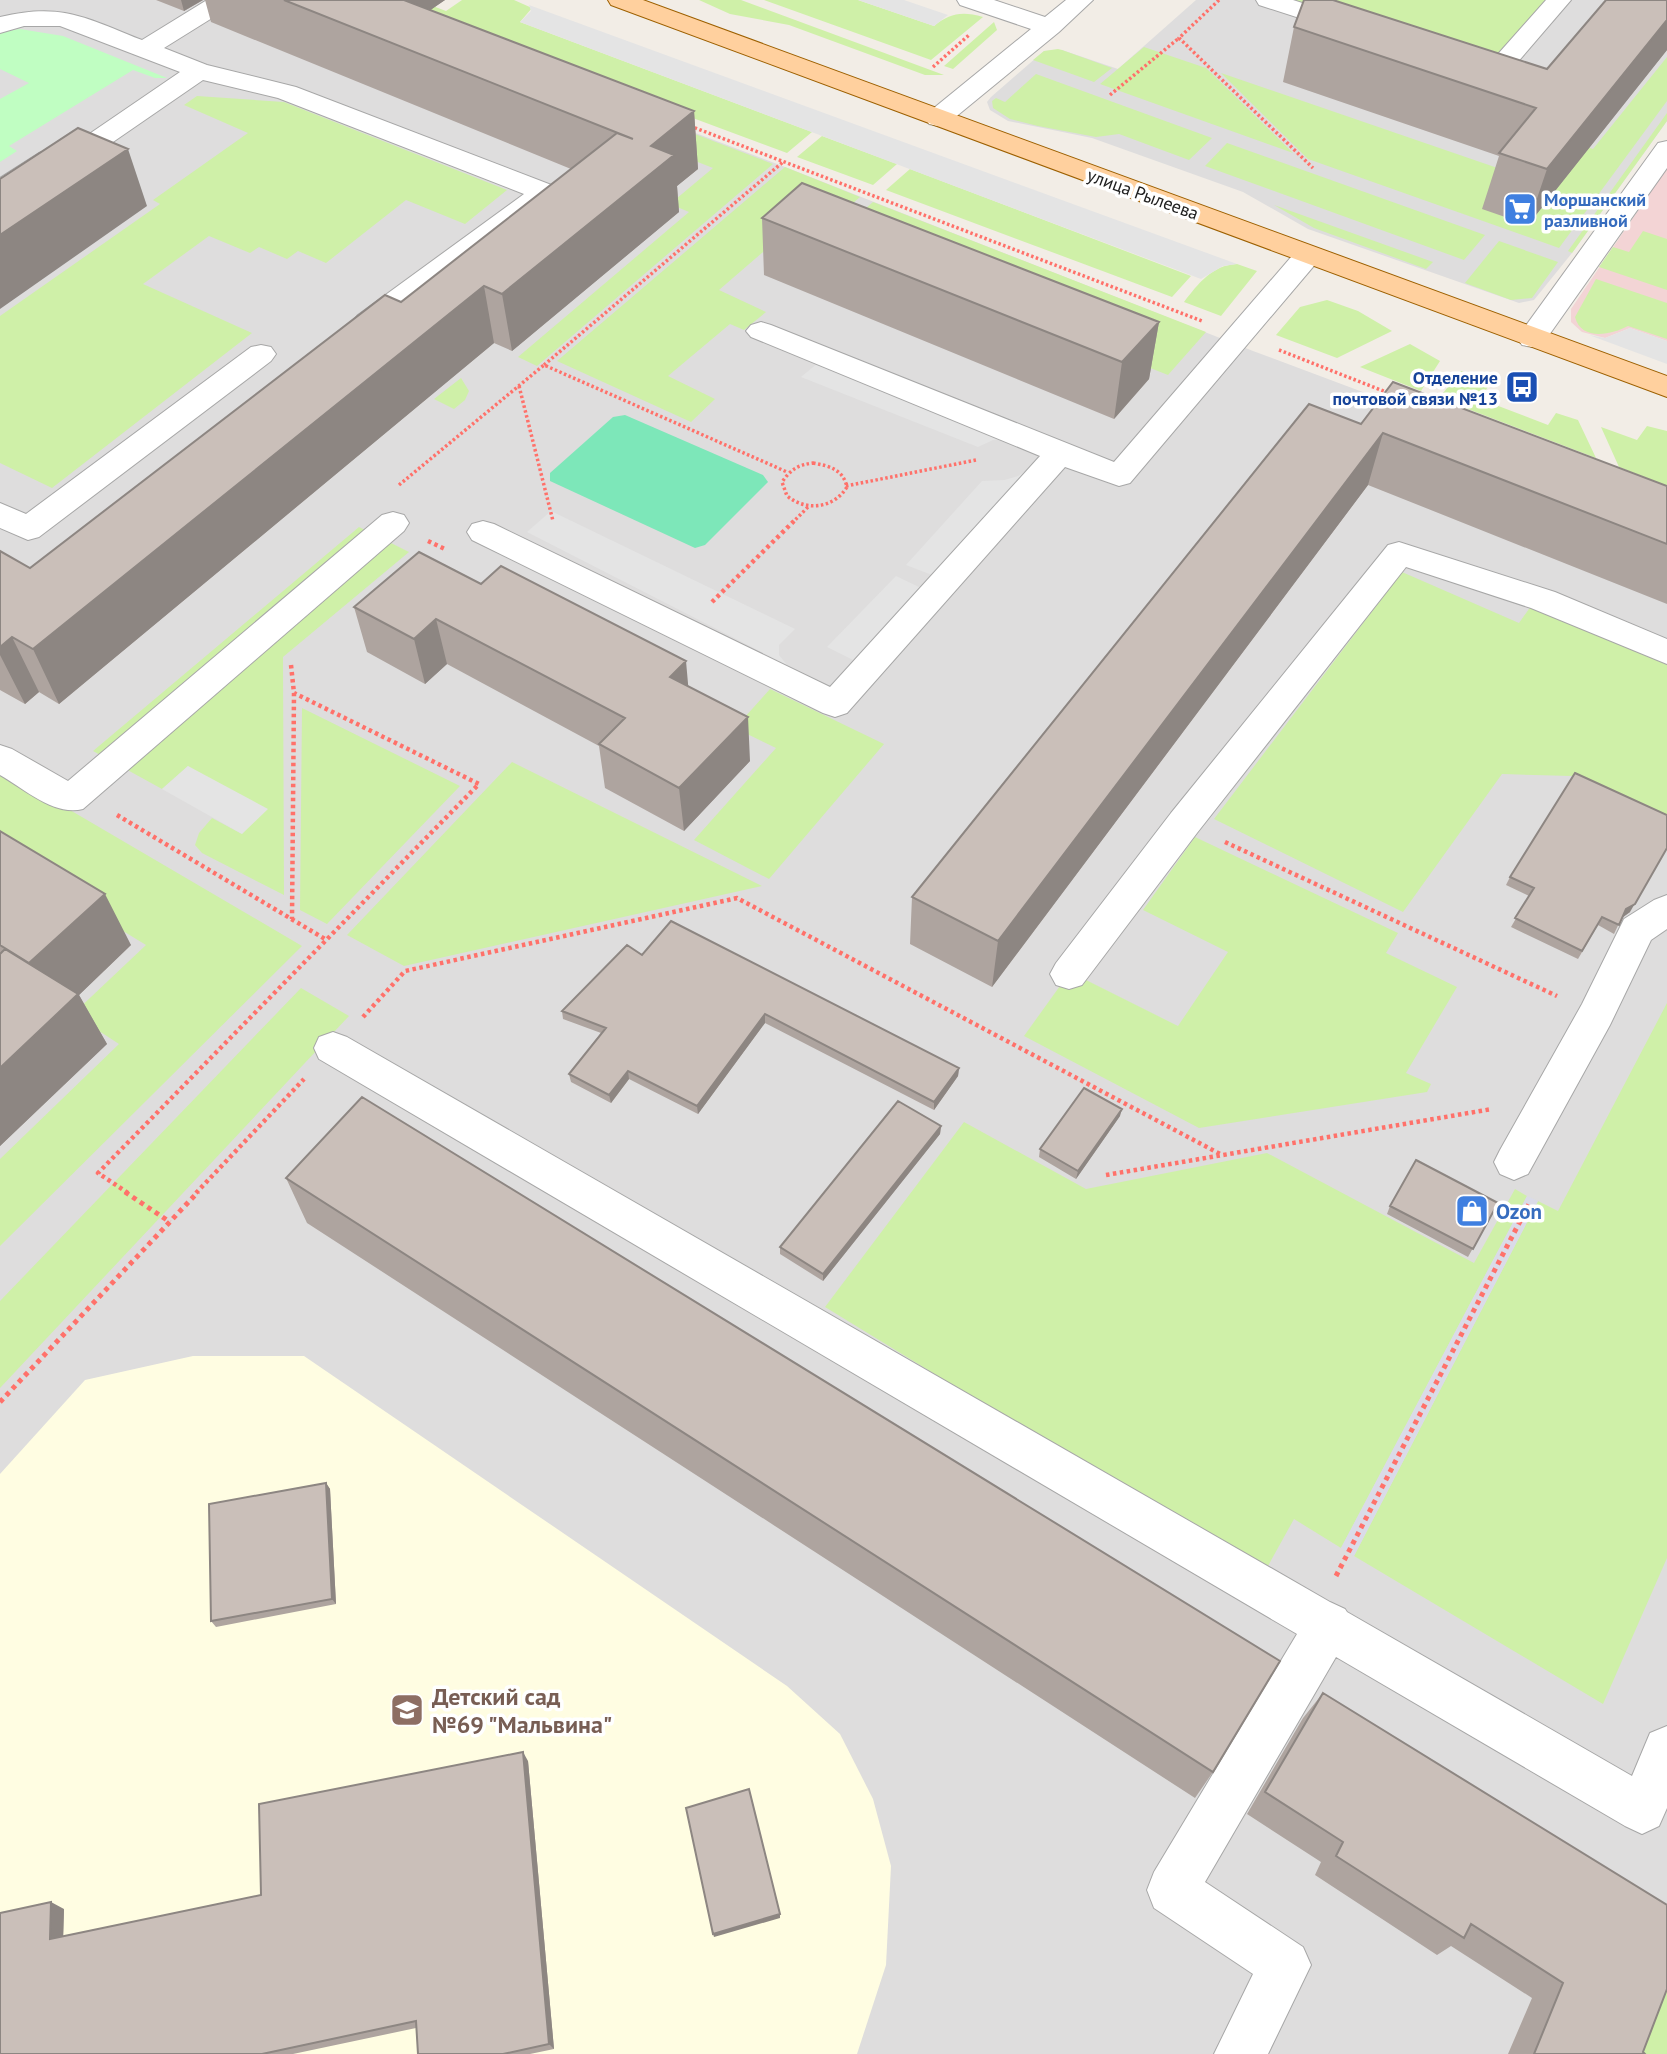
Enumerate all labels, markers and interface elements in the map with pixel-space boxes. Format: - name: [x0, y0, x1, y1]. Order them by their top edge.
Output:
- street label: улица Рылеева: [1084, 163, 1202, 225]
- place label: Моршанский разливной: [1544, 188, 1646, 232]
- supermarket icon: Моршанский разливной: [1501, 190, 1539, 228]
- place label: Отделение почтовой связи №13: [1333, 366, 1498, 410]
- bus stop icon: Отделение почтовой связи №13: [1503, 368, 1541, 406]
- shop icon: Ozon: [1453, 1192, 1491, 1230]
- place label: Ozon: [1496, 1198, 1542, 1225]
- place label: Детский сад №69 "Мальвина": [432, 1681, 612, 1740]
- school or university icon: Детский сад №69 "Мальвина": [388, 1691, 426, 1729]

